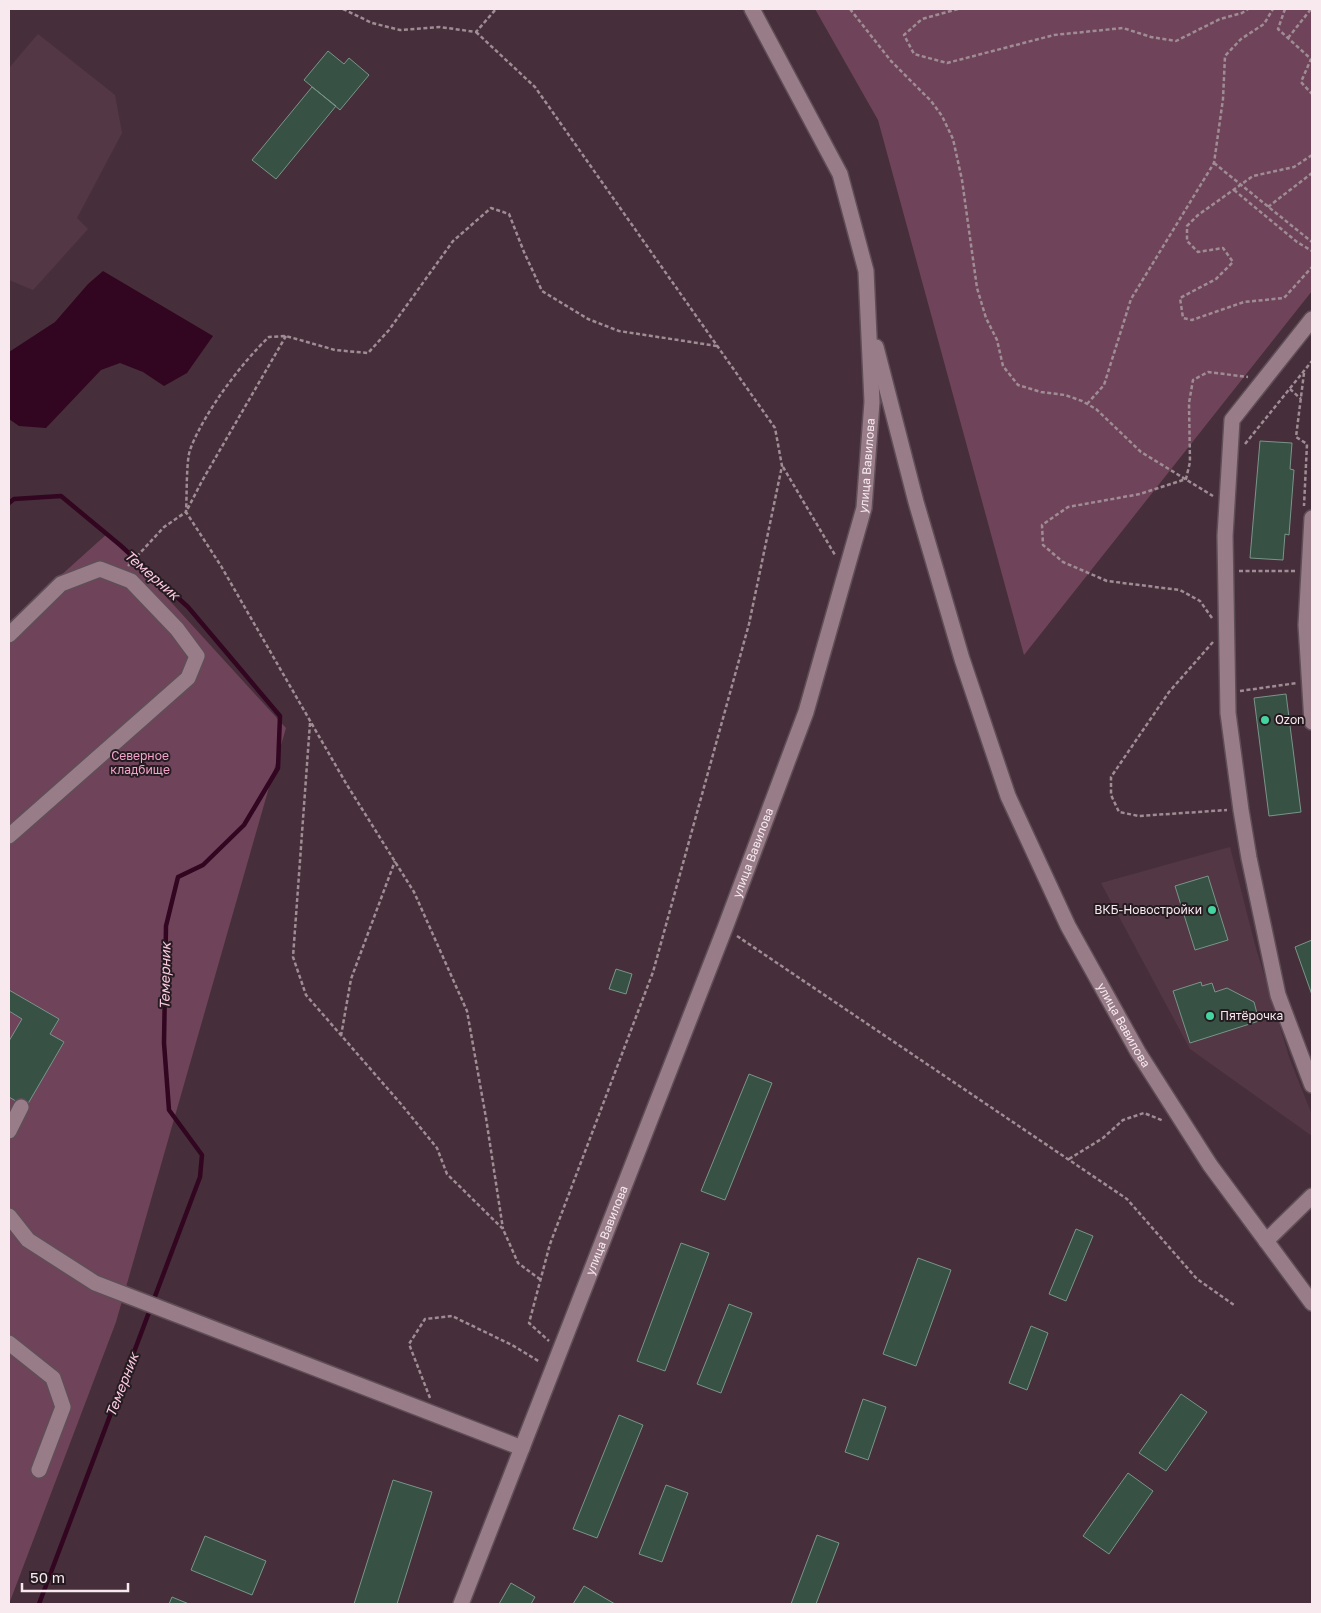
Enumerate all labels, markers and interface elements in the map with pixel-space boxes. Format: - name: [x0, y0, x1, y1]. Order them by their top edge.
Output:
- street label: улица Вавилова: [855, 418, 878, 515]
- water label: Темерник: [121, 546, 185, 604]
- place label: Ozon: [1275, 712, 1304, 727]
- marker: Ozon: [1259, 714, 1271, 726]
- park label: Северное кладбище: [110, 748, 170, 777]
- street label: улица Вавилова: [729, 806, 776, 900]
- place label: ВКБ-Новостройки: [1094, 902, 1202, 917]
- marker: ВКБ-Новостройки: [1206, 904, 1218, 916]
- water label: Темерник: [155, 940, 174, 1010]
- street label: улица Вавилова: [1094, 980, 1154, 1070]
- place label: Пятёрочка: [1220, 1008, 1283, 1023]
- marker: Пятёрочка: [1204, 1010, 1216, 1022]
- street label: улица Вавилова: [582, 1183, 631, 1277]
- water label: Темерник: [102, 1348, 142, 1419]
- scale bar: [22, 1560, 129, 1592]
- text: 50 m: [30, 1568, 65, 1586]

